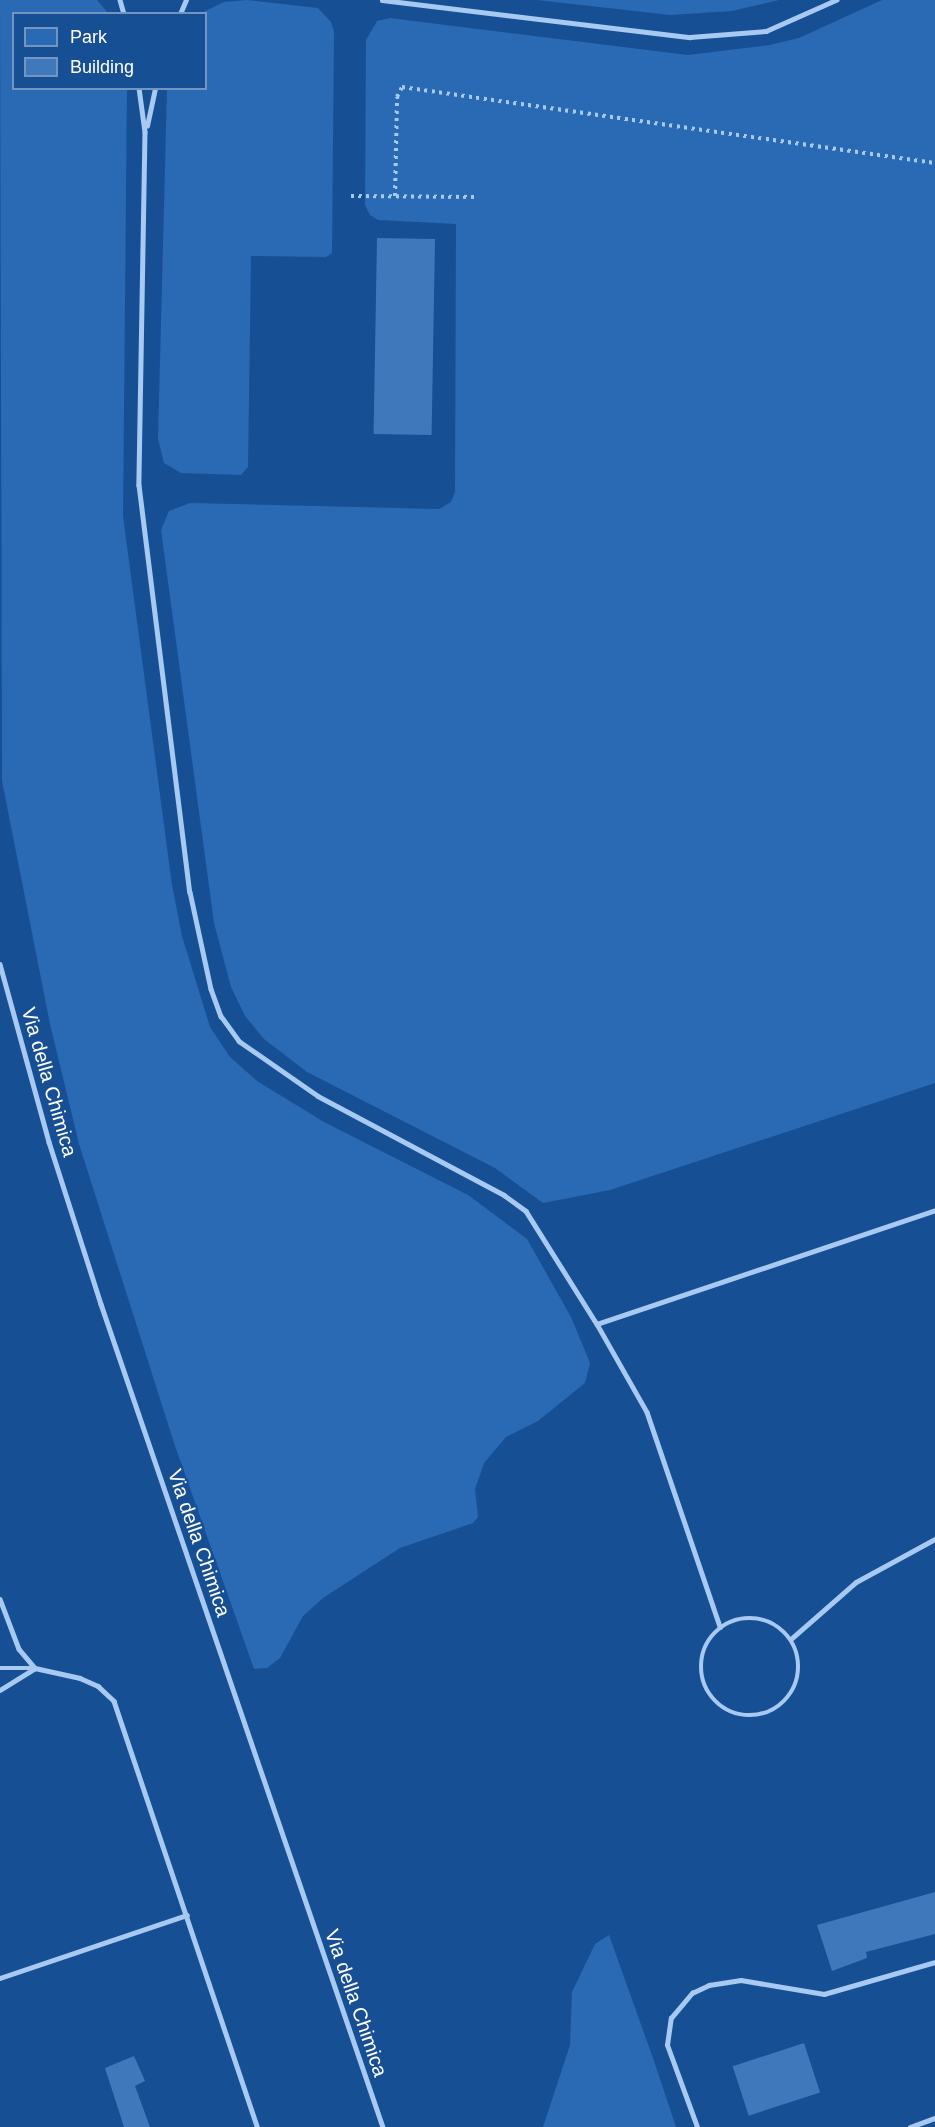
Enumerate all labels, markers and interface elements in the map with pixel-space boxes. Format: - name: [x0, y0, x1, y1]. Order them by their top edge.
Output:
- legend: [12, 12, 207, 90]
- text: Park: [70, 27, 107, 47]
- text: Building: [70, 57, 134, 77]
- street label: Via della Chimica: [16, 1005, 82, 1159]
- street label: Via della Chimica: [163, 1466, 235, 1620]
- street label: Via della Chimica: [320, 1926, 392, 2080]

